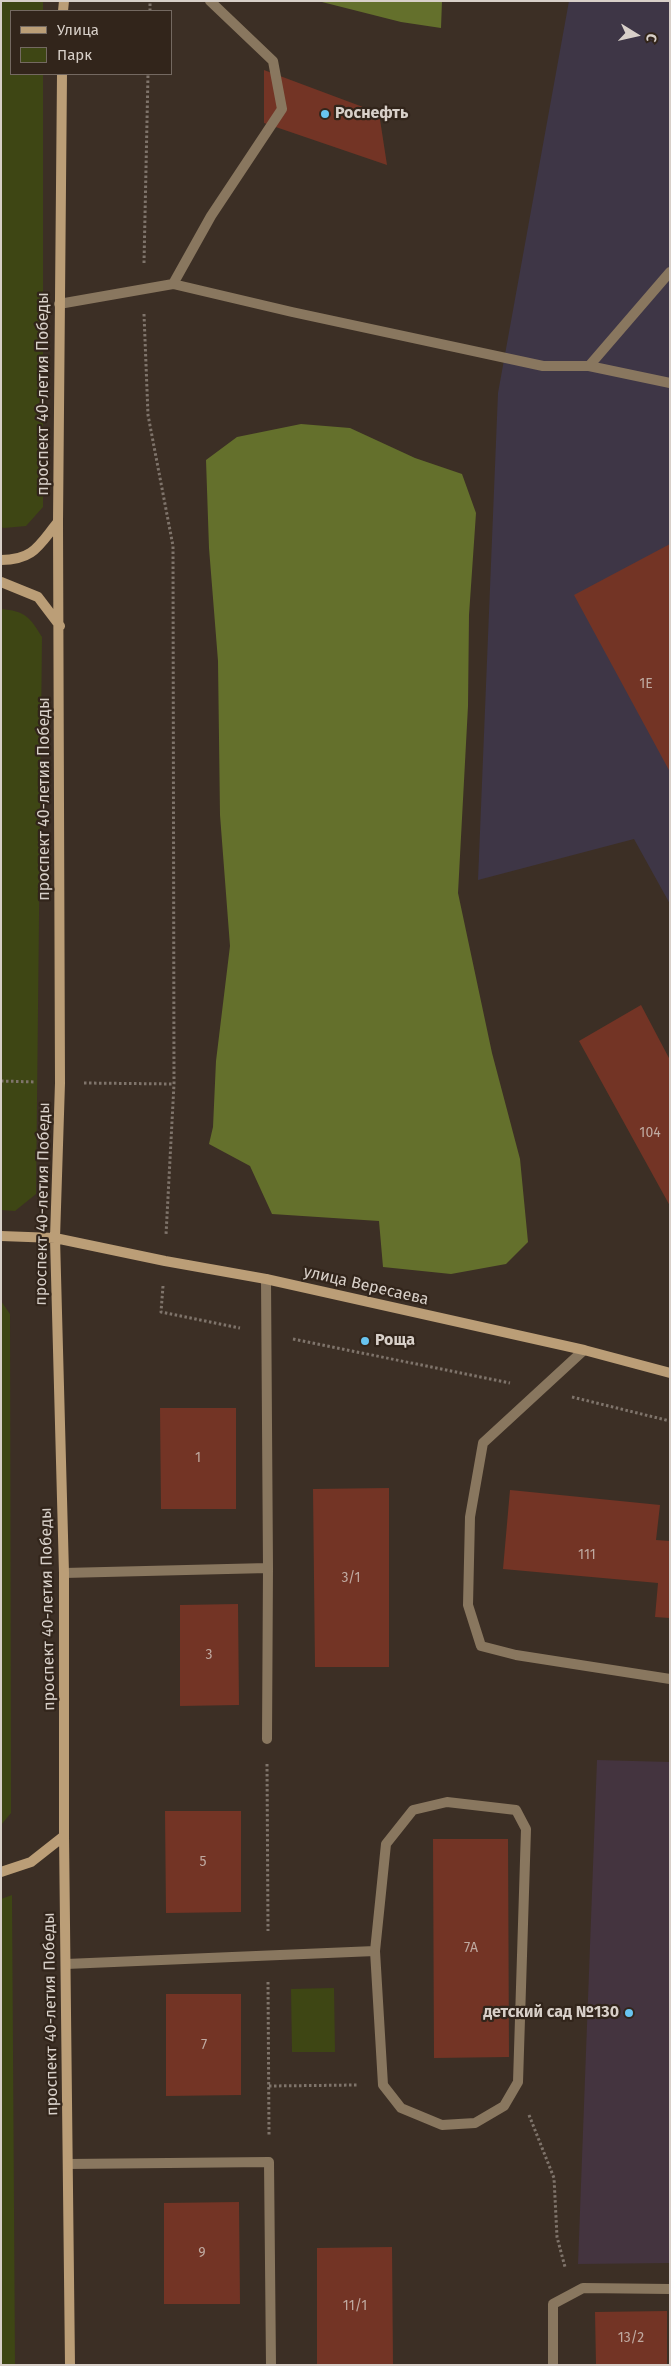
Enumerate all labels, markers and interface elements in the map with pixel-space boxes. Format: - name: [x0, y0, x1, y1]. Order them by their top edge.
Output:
- legend: [10, 10, 172, 75]
- north arrow: [611, 10, 661, 60]
- text: Улица: [57, 21, 99, 39]
- text: С: [642, 32, 660, 43]
- text: Парк: [57, 46, 92, 64]
- place label: Роснефть: [335, 104, 408, 124]
- marker: Роснефть: [319, 108, 331, 120]
- street label: проспект 40-летия Победы: [34, 292, 54, 496]
- house number: 1Е: [639, 676, 653, 692]
- street label: проспект 40-летия Победы: [35, 697, 55, 901]
- street label: проспект 40-летия Победы: [32, 1102, 54, 1306]
- house number: 104: [639, 1125, 661, 1141]
- street label: улица Вересаева: [301, 1262, 431, 1310]
- place label: Роща: [375, 1331, 415, 1351]
- marker: Роща: [359, 1335, 371, 1347]
- house number: 1: [195, 1450, 201, 1466]
- street label: проспект 40-летия Победы: [37, 1507, 59, 1711]
- house number: 111: [578, 1547, 596, 1563]
- house number: 3/1: [341, 1570, 361, 1586]
- house number: 3: [206, 1647, 212, 1663]
- house number: 5: [199, 1854, 207, 1870]
- street label: проспект 40-летия Победы: [40, 1912, 62, 2116]
- house number: 7А: [464, 1940, 478, 1956]
- place label: детский сад №130: [483, 2003, 619, 2023]
- marker: детский сад №130: [623, 2007, 635, 2019]
- house number: 7: [201, 2037, 207, 2053]
- house number: 9: [198, 2245, 206, 2261]
- house number: 11/1: [343, 2298, 367, 2314]
- house number: 13/2: [618, 2330, 644, 2346]

